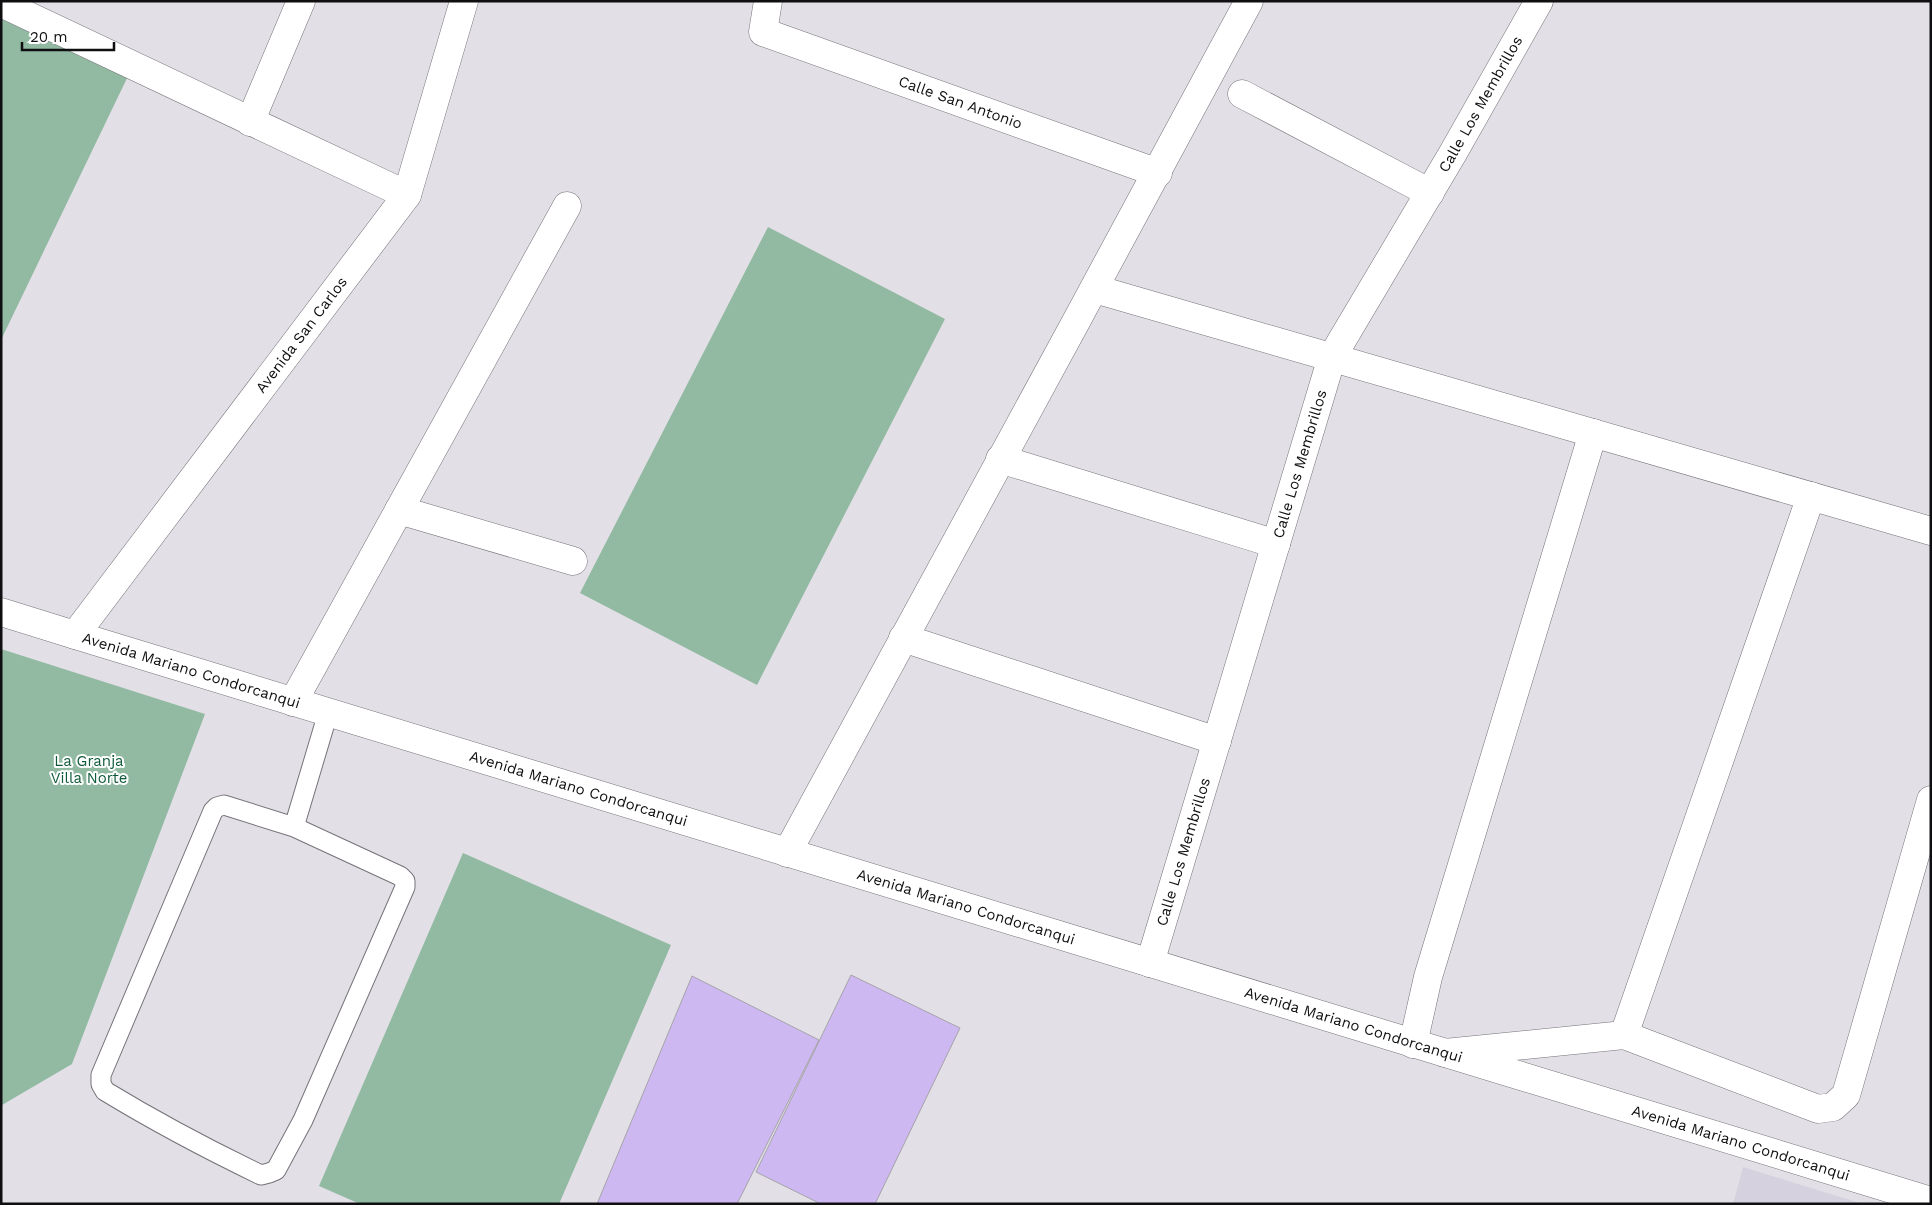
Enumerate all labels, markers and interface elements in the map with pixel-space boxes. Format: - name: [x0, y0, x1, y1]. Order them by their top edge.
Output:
- scale bar: [22, 20, 115, 52]
- text: 20 m: [30, 28, 68, 46]
- street label: Calle Los Membrillos: [1435, 33, 1526, 176]
- street label: Calle San Antonio: [896, 72, 1025, 133]
- street label: Avenida San Carlos: [252, 273, 351, 396]
- street label: Calle Los Membrillos: [1269, 388, 1331, 540]
- street label: Avenida Mariano Condorcanqui: [80, 629, 302, 712]
- street label: Avenida Mariano Condorcanqui: [467, 747, 690, 830]
- park label: La Granja Villa Norte: [51, 752, 127, 787]
- street label: Calle Los Membrillos: [1153, 776, 1214, 928]
- street label: Avenida Mariano Condorcanqui: [855, 865, 1077, 948]
- street label: Avenida Mariano Condorcanqui: [1242, 983, 1465, 1067]
- street label: Avenida Mariano Condorcanqui: [1630, 1101, 1852, 1185]

